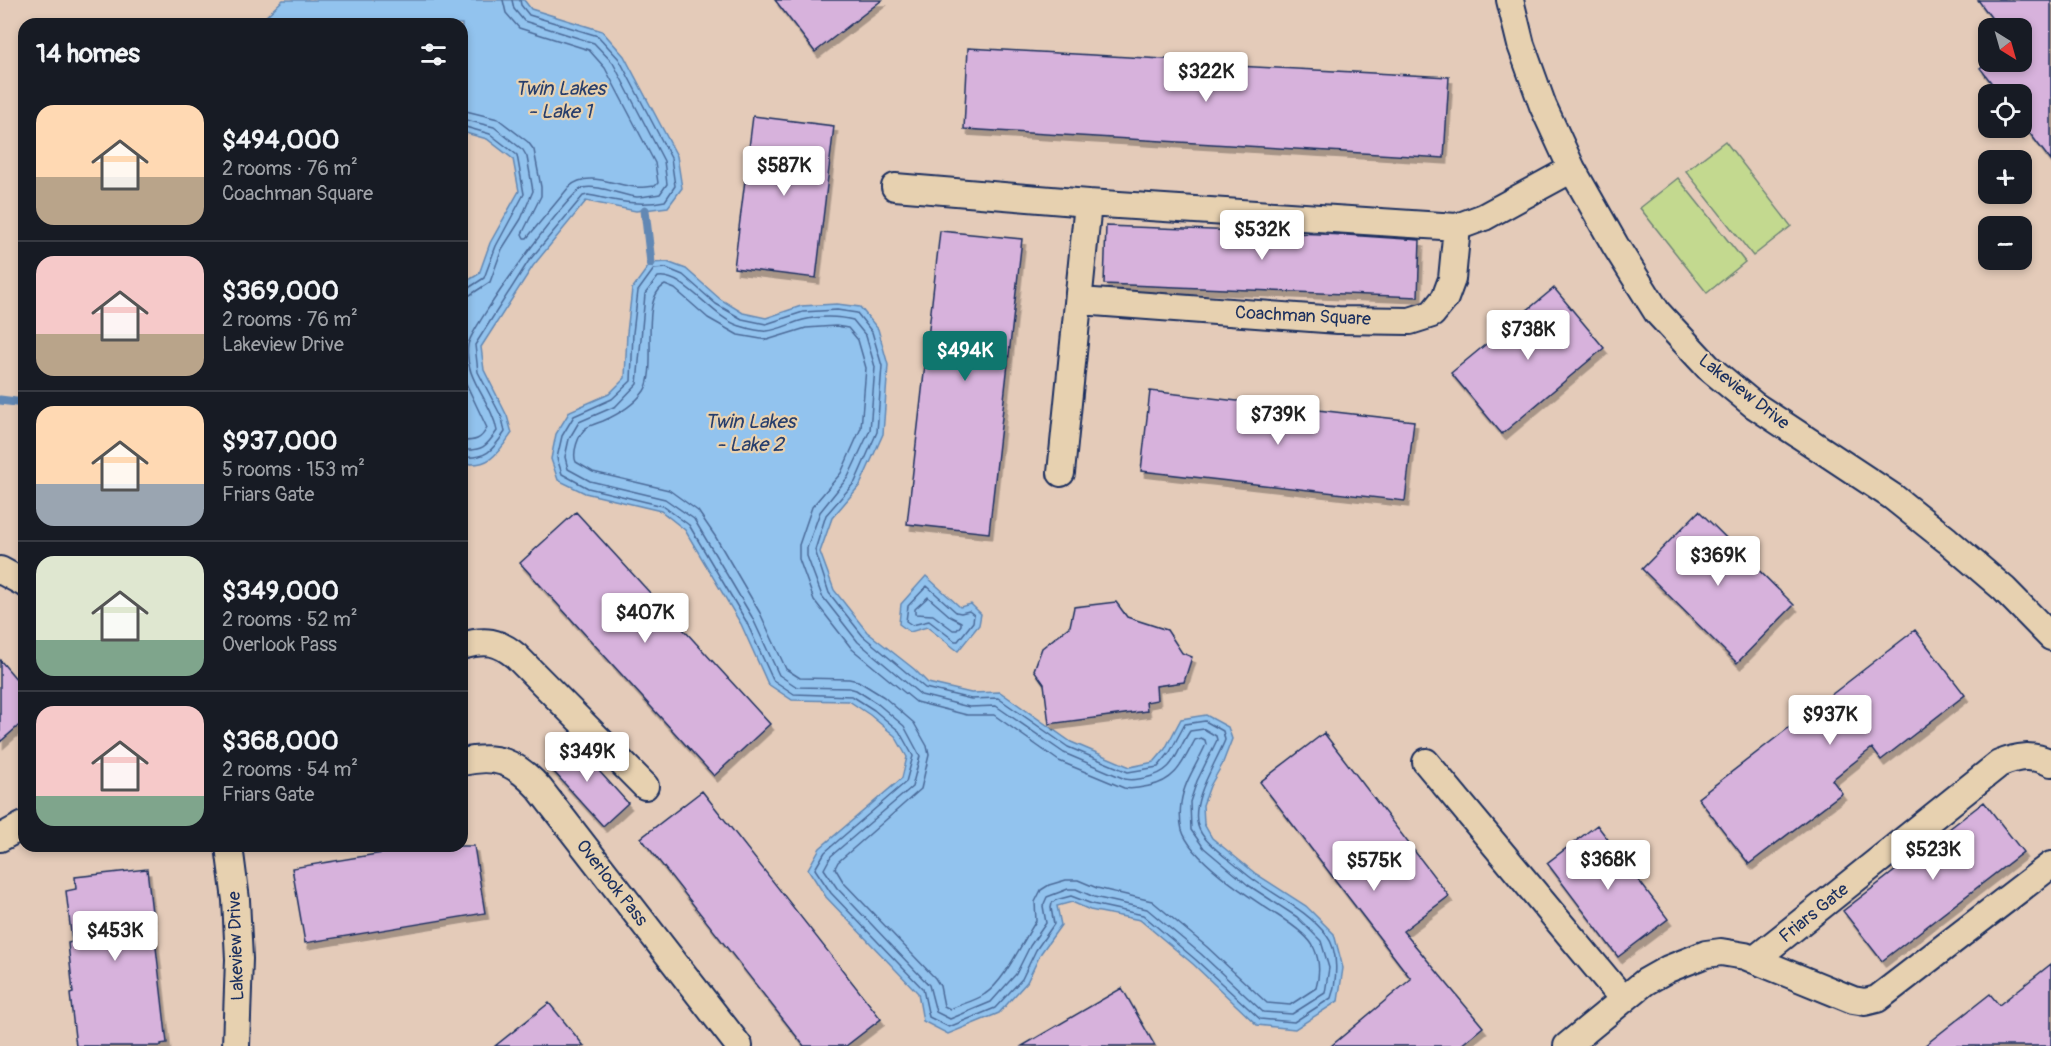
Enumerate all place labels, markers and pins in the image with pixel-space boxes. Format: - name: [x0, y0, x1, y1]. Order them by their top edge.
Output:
- pin: $322K: [1164, 52, 1248, 103]
- pin: $587K: [742, 146, 826, 197]
- pin: $532K: [1220, 210, 1304, 261]
- pin: $738K: [1486, 310, 1570, 361]
- pin: $494K: [923, 331, 1007, 382]
- pin: $739K: [1236, 395, 1320, 446]
- pin: $369K: [1676, 536, 1760, 587]
- pin: $407K: [603, 593, 687, 644]
- pin: $937K: [1788, 695, 1872, 746]
- pin: $349K: [545, 732, 629, 783]
- pin: $523K: [1891, 830, 1975, 881]
- pin: $368K: [1566, 840, 1650, 891]
- pin: $575K: [1332, 841, 1416, 892]
- pin: $453K: [73, 911, 157, 962]

